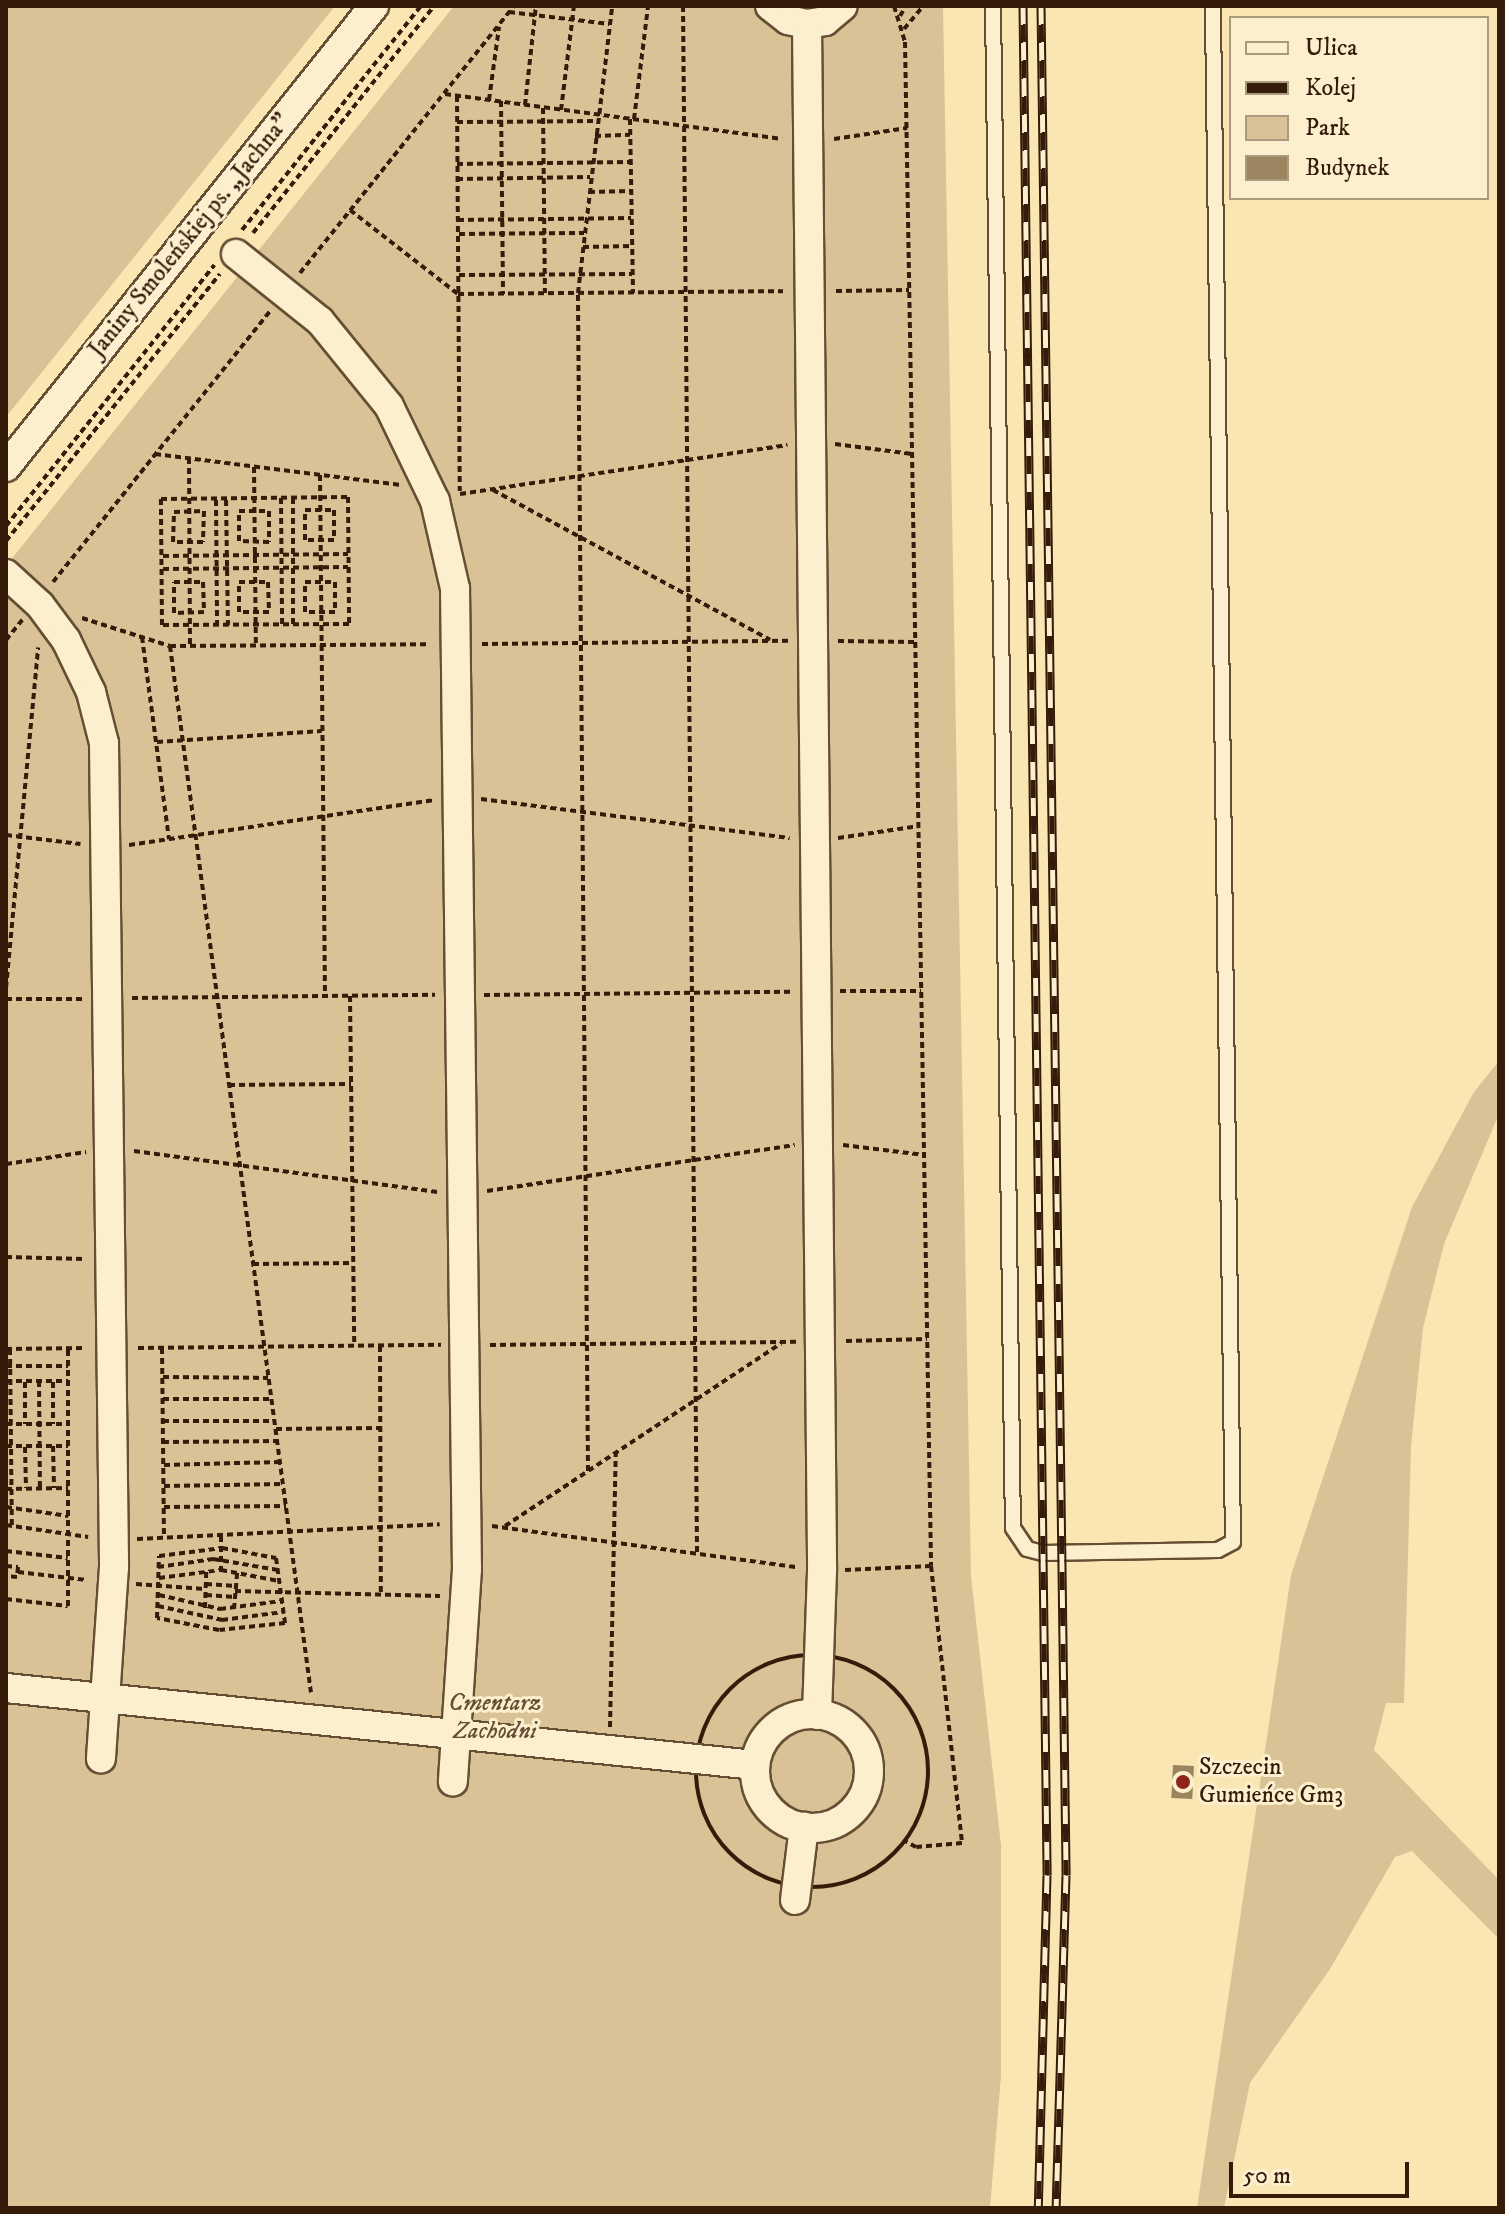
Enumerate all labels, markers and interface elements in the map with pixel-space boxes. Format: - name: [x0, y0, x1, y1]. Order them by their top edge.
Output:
- legend: [1229, 16, 1489, 200]
- text: Ulica: [1305, 33, 1358, 63]
- text: Kolej: [1305, 73, 1356, 103]
- street label: Janiny Smoleńskiej ps. „Jachna”: [83, 108, 297, 364]
- text: Park: [1305, 113, 1350, 143]
- text: Budynek: [1305, 153, 1389, 183]
- park label: Cmentarz Zachodni: [448, 1690, 542, 1746]
- place label: Szczecin Gumieńce Gm3: [1199, 1754, 1343, 1810]
- marker: Szczecin Gumieńce Gm3: [1174, 1773, 1192, 1791]
- scale bar: [1233, 2146, 1413, 2196]
- text: 50 m: [1243, 2161, 1291, 2191]

